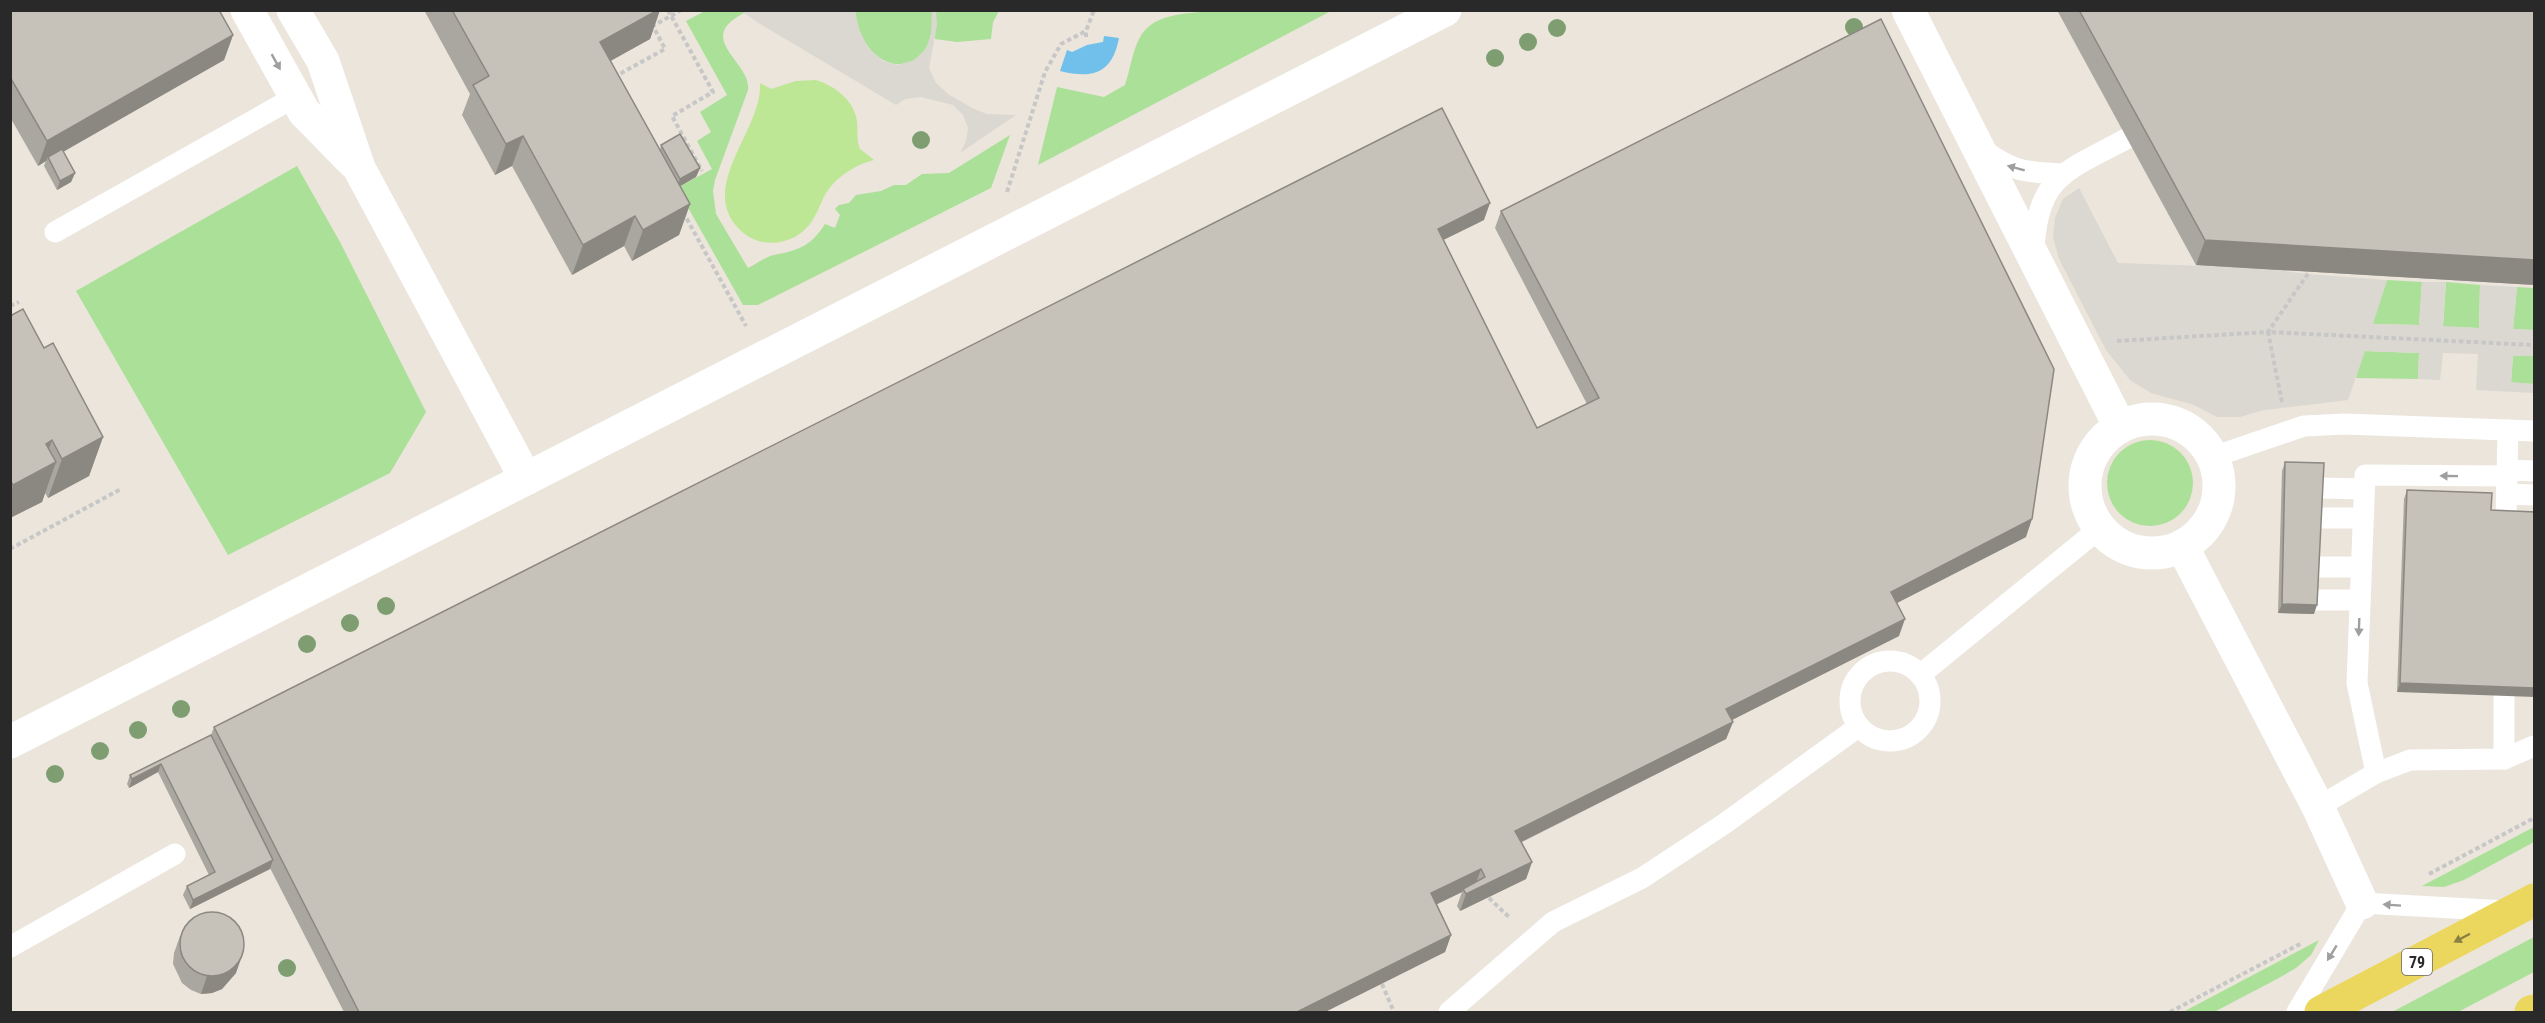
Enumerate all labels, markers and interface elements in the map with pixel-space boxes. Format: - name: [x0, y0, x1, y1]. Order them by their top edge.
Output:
- one-way arrow: [271, 53, 281, 70]
- one-way arrow: [2007, 163, 2025, 173]
- one-way arrow: [2440, 471, 2459, 481]
- one-way arrow: [2354, 618, 2363, 637]
- one-way arrow: [2383, 901, 2402, 910]
- one-way arrow: [2453, 933, 2470, 943]
- one-way arrow: [2327, 945, 2337, 962]
- road number: 79: [2402, 949, 2432, 975]

